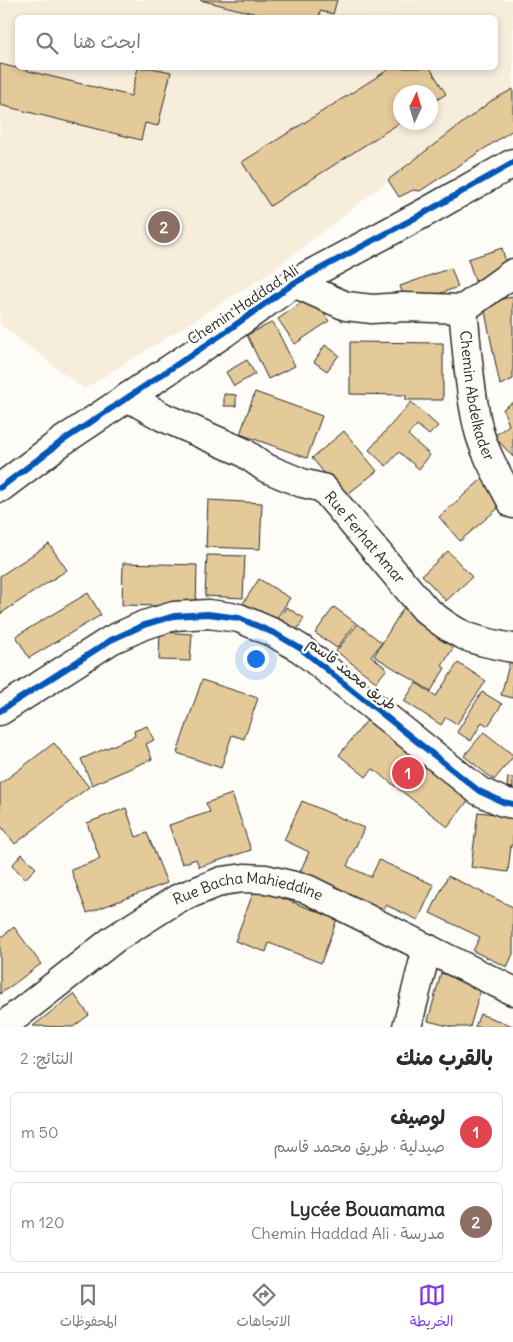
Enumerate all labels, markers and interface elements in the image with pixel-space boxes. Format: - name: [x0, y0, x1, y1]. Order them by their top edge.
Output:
- search box: [15, 15, 498, 70]
- icon: search: [33, 29, 61, 57]
- text: ابحث هنا: [73, 29, 141, 53]
- north arrow: [393, 85, 438, 130]
- pin: 2: [148, 208, 180, 246]
- street label: Chemin Haddad Ali: [184, 260, 302, 349]
- street label: Chemin Abdelkader: [456, 330, 499, 464]
- street label: Rue Ferhat Amar: [321, 487, 409, 587]
- street label: طريق محمد قاسم: [302, 633, 401, 717]
- your location: [243, 646, 269, 672]
- pin: 1: [392, 754, 424, 792]
- street label: Rue Bacha Mahieddine: [170, 868, 326, 909]
- text: بالقرب منك: [396, 1044, 493, 1071]
- text: النتائج: 2: [20, 1048, 73, 1068]
- text: لوصيف: [391, 1105, 445, 1129]
- text: 50 m: [21, 1122, 59, 1142]
- text: 1: [473, 1122, 479, 1142]
- text: صيدلية · طريق محمد قاسم: [273, 1136, 445, 1156]
- text: Lycée Bouamama: [290, 1197, 445, 1221]
- text: 120 m: [21, 1212, 65, 1232]
- text: 2: [472, 1212, 480, 1232]
- text: مدرسة · Chemin Haddad Ali: [251, 1223, 445, 1243]
- tab: المحفوظات: [60, 1281, 117, 1334]
- tab: الاتجاهات: [236, 1281, 291, 1334]
- tab: الخريطة: [410, 1281, 453, 1334]

